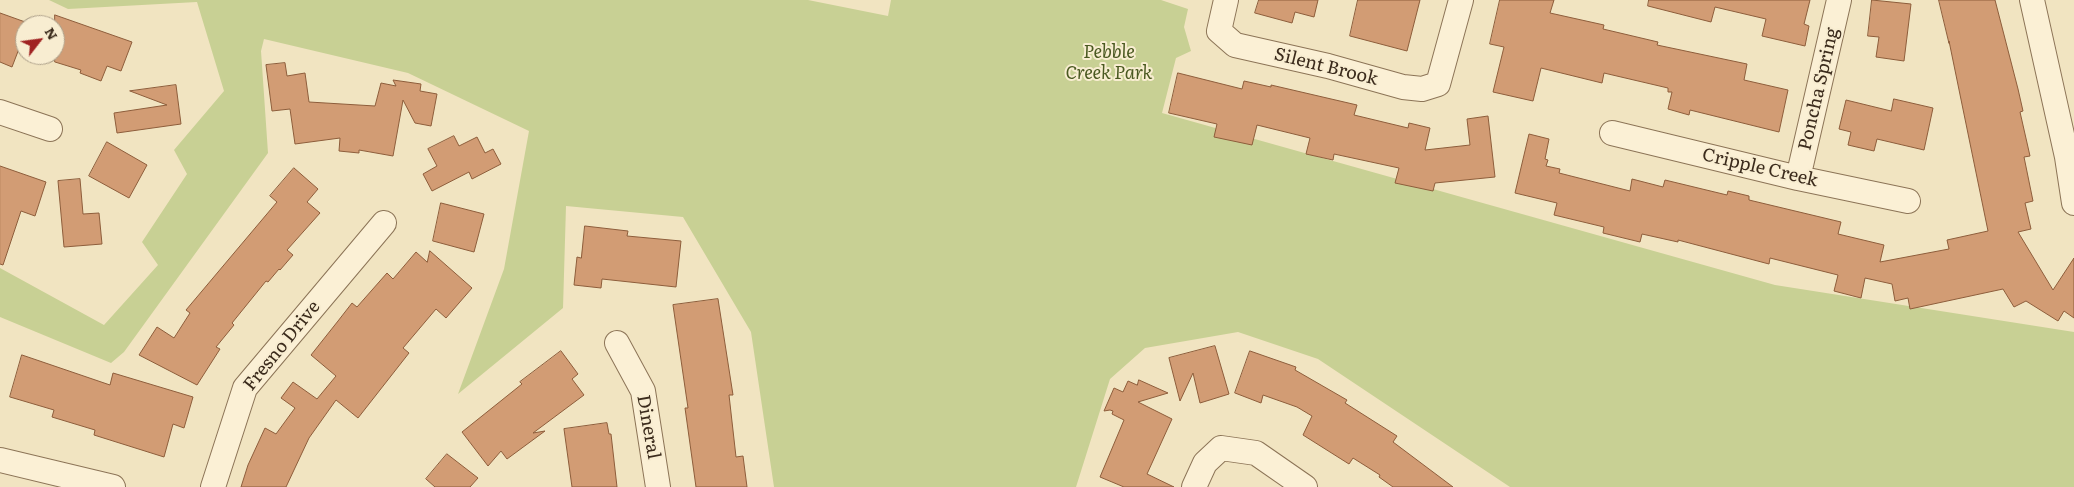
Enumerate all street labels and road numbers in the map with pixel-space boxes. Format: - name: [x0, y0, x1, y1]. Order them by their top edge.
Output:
- street label: Poncha Spring: [1794, 26, 1844, 152]
- street label: Silent Brook: [1272, 44, 1380, 90]
- street label: Cripple Creek: [1700, 144, 1820, 192]
- street label: Fresno Drive: [239, 297, 325, 395]
- street label: Dineral: [632, 393, 664, 461]

